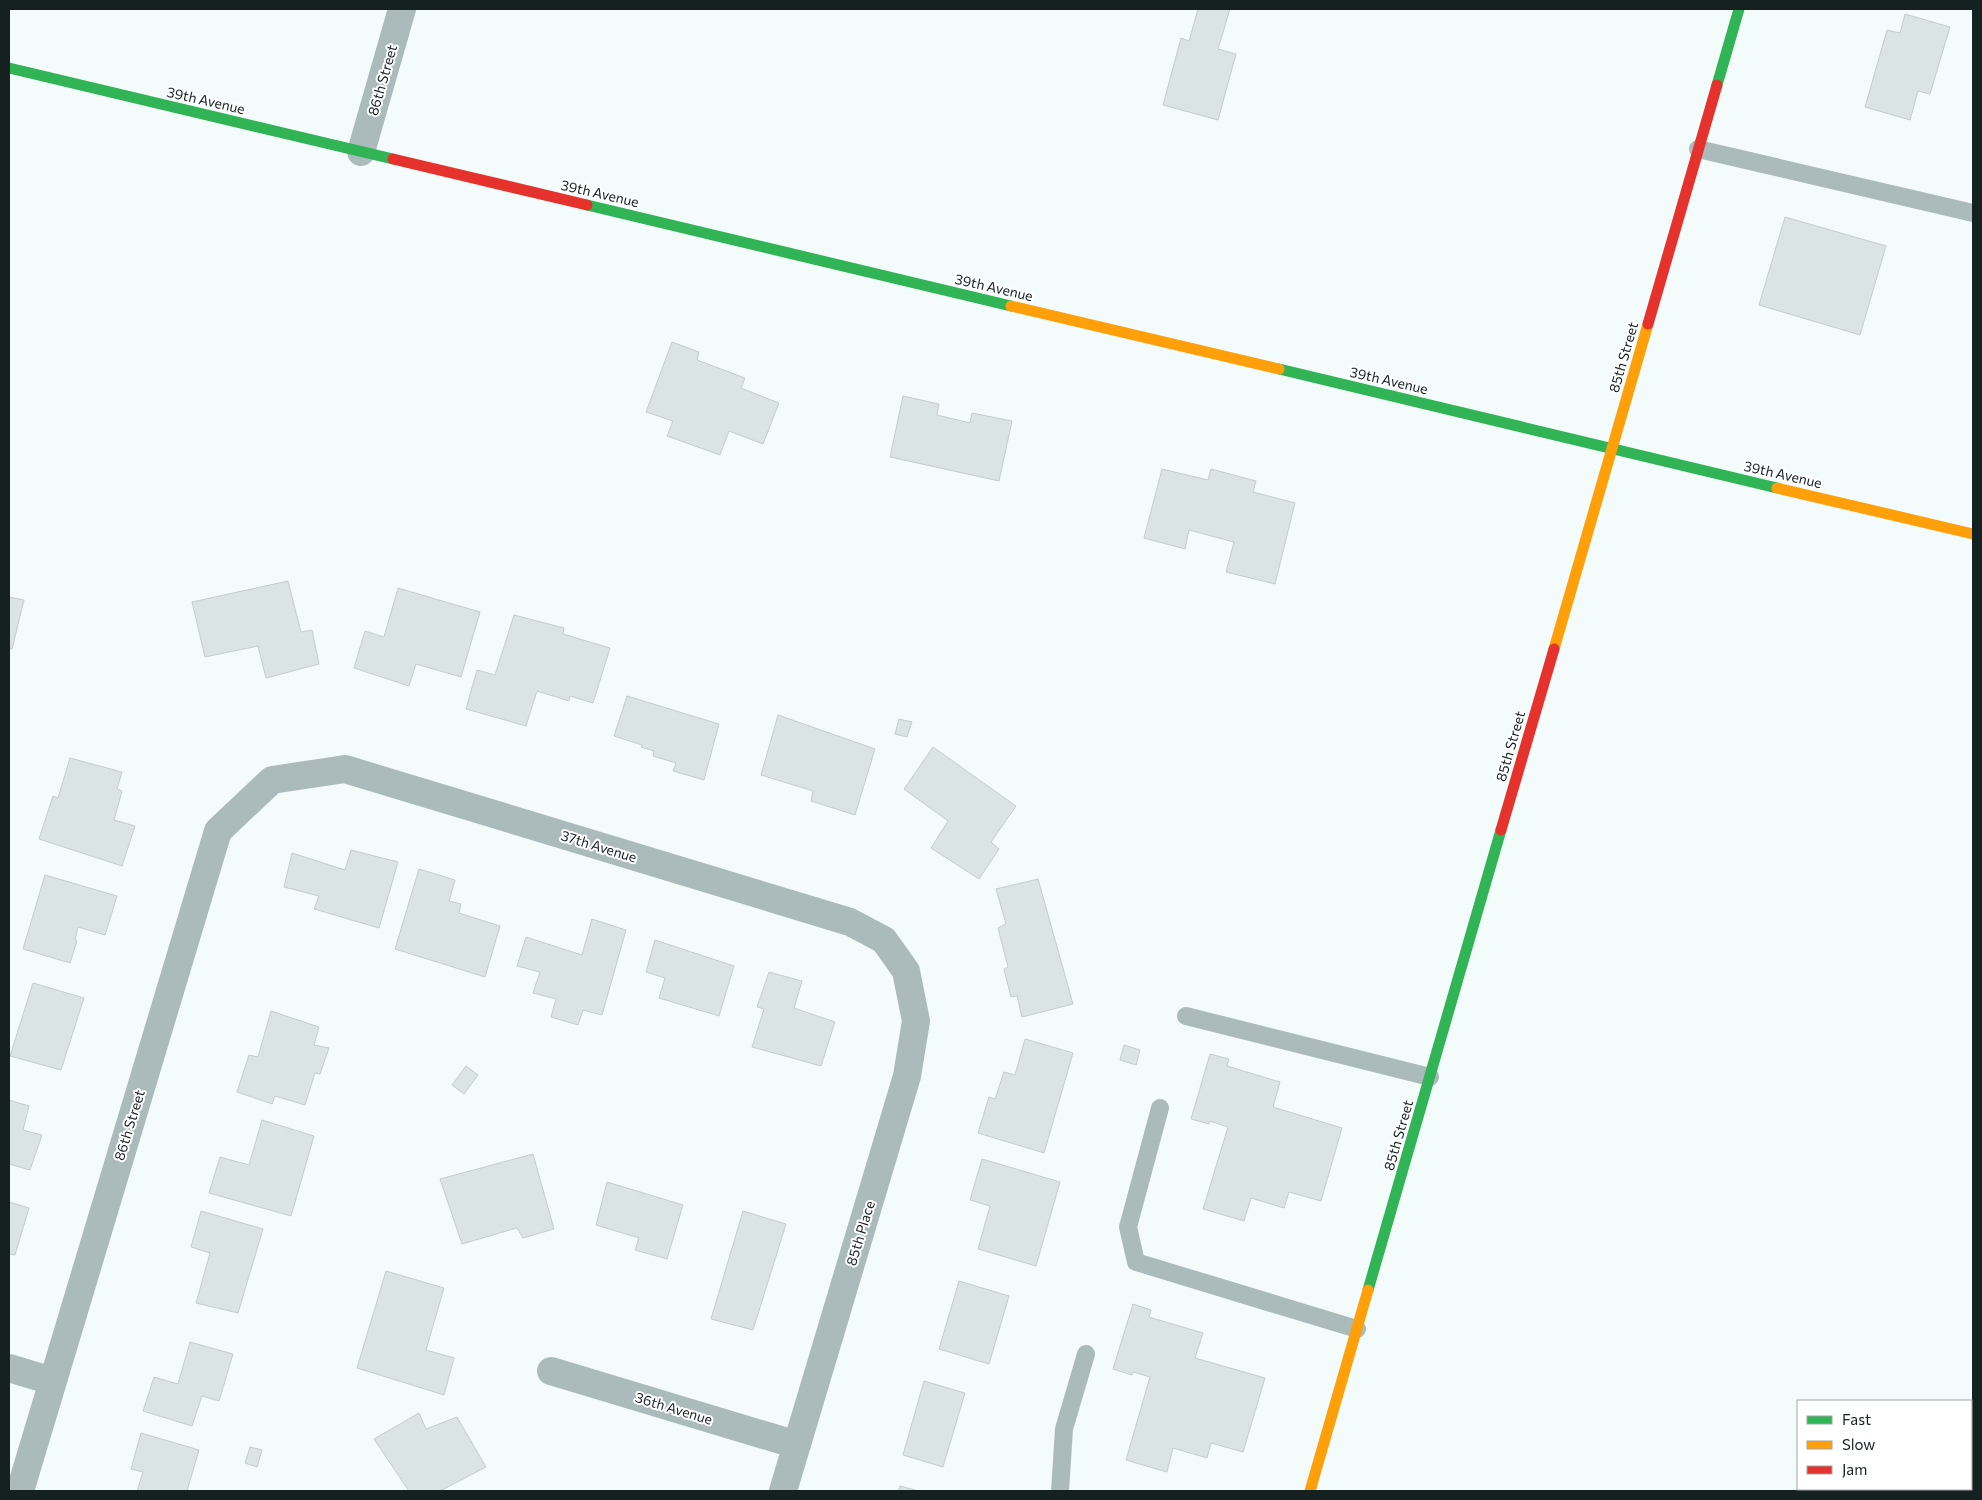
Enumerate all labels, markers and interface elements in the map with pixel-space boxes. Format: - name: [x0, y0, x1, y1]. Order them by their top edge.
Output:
- street label: 86th Street: [364, 42, 400, 117]
- street label: 39th Avenue: [165, 83, 247, 117]
- street label: 39th Avenue: [559, 176, 641, 210]
- street label: 39th Avenue: [953, 270, 1035, 304]
- street label: 85th Street: [1605, 320, 1641, 394]
- street label: 39th Avenue: [1348, 363, 1430, 397]
- street label: 39th Avenue: [1742, 457, 1824, 491]
- street label: 85th Street: [1492, 709, 1528, 783]
- street label: 37th Avenue: [559, 826, 639, 866]
- street label: 86th Street: [110, 1087, 148, 1162]
- street label: 85th Street: [1380, 1098, 1416, 1172]
- street label: 85th Place: [842, 1198, 878, 1268]
- street label: 36th Avenue: [633, 1388, 715, 1428]
- legend: [1797, 1400, 1972, 1490]
- text: Fast: [1842, 1410, 1871, 1428]
- text: Slow: [1842, 1435, 1875, 1453]
- text: Jam: [1842, 1460, 1867, 1478]

